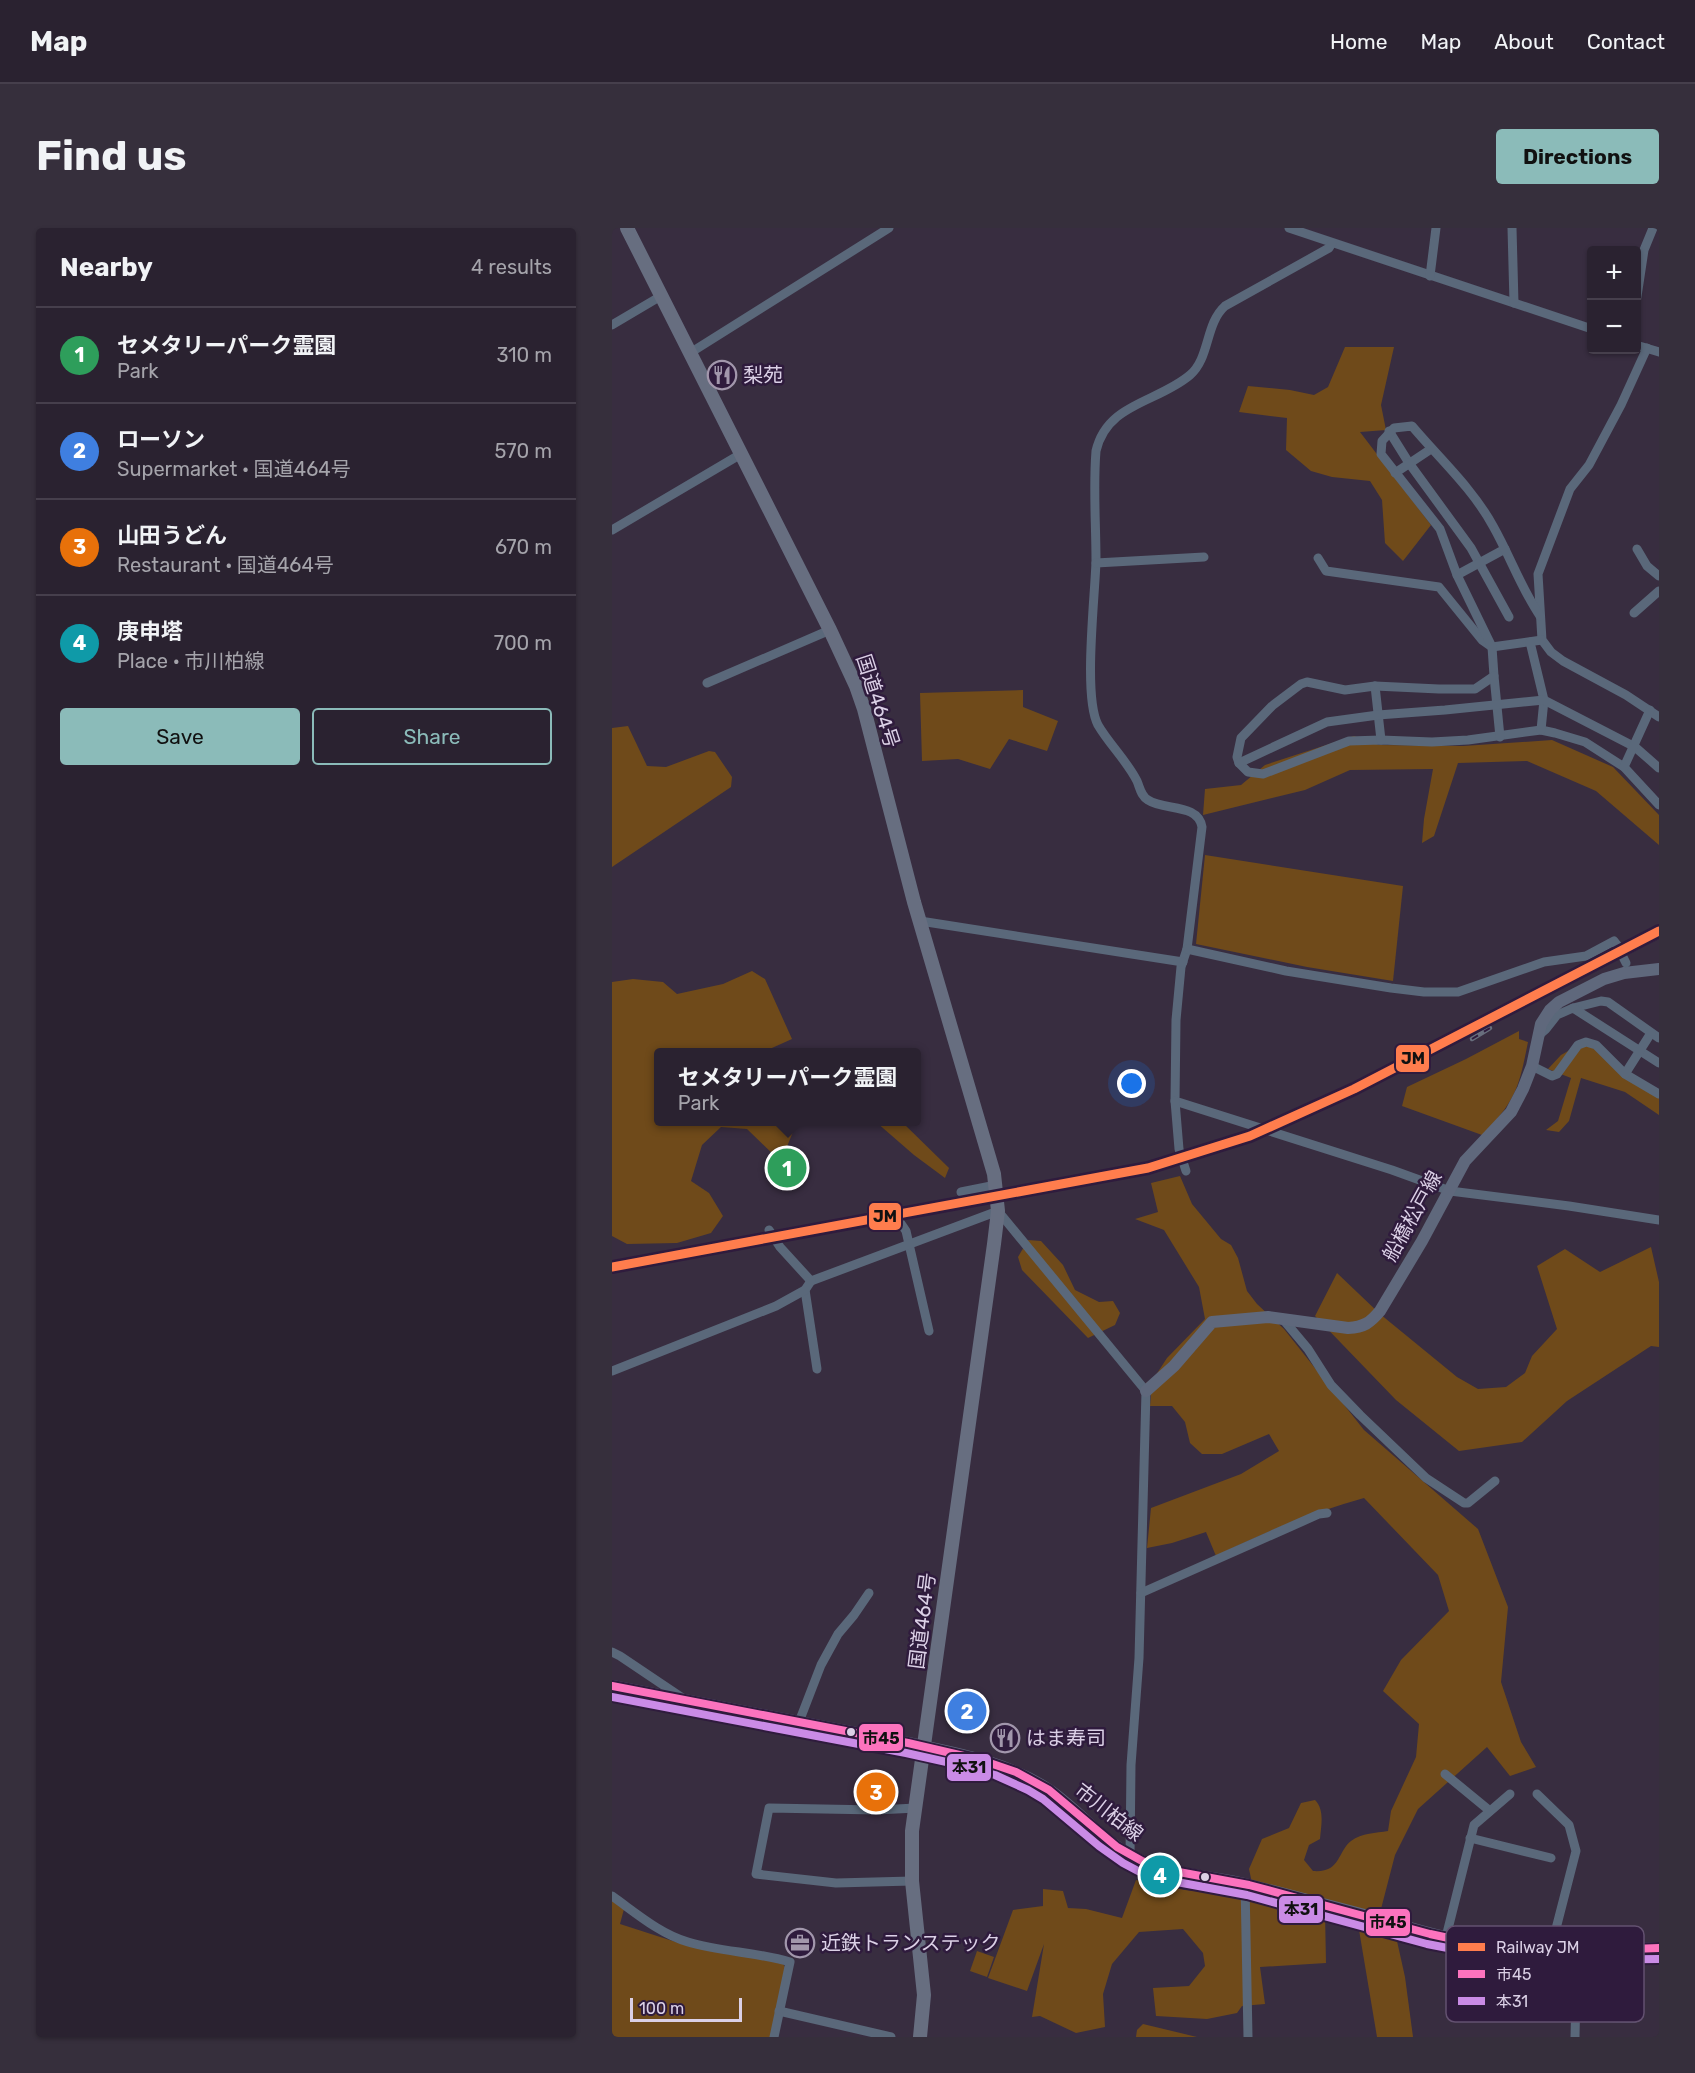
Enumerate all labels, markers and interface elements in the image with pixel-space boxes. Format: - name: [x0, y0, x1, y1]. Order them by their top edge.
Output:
- text: Map: [30, 25, 87, 58]
- text: Home: [1330, 29, 1387, 54]
- text: Map: [1420, 29, 1461, 54]
- text: About: [1494, 29, 1554, 54]
- text: Contact: [1587, 29, 1665, 54]
- button: Directions: [1496, 129, 1659, 184]
- text: Find us: [36, 131, 187, 181]
- map controls: [1587, 246, 1641, 354]
- button: +: [1587, 246, 1641, 300]
- text: Nearby: [60, 252, 153, 283]
- text: 4 results: [471, 255, 552, 279]
- button: −: [1587, 300, 1641, 354]
- text: セメタリーパーク霊園: [117, 332, 336, 359]
- text: 1: [75, 343, 84, 367]
- text: 310 m: [496, 343, 552, 367]
- text: Park: [117, 359, 159, 383]
- restaurant icon: 梨苑: [706, 359, 738, 391]
- place label: 梨苑: [743, 363, 783, 387]
- text: ローソン: [117, 426, 205, 453]
- text: 2: [73, 439, 86, 463]
- text: 570 m: [494, 439, 552, 463]
- text: Supermarket · 国道464号: [117, 457, 351, 481]
- text: 山田うどん: [117, 522, 227, 549]
- text: 3: [73, 535, 86, 559]
- text: 670 m: [495, 535, 552, 559]
- text: Restaurant · 国道464号: [117, 553, 334, 577]
- text: 庚申塔: [117, 618, 183, 645]
- text: 4: [73, 631, 86, 655]
- text: 700 m: [494, 631, 552, 655]
- text: Place · 市川柏線: [117, 649, 264, 673]
- street label: 国道464号: [852, 651, 904, 751]
- button: Save: [60, 708, 300, 765]
- button: Share: [312, 708, 552, 765]
- line badge: JM: [1395, 1044, 1430, 1073]
- popup: [654, 1048, 921, 1126]
- text: JM: [1401, 1049, 1425, 1068]
- text: セメタリーパーク霊園: [678, 1064, 897, 1091]
- your location: [1117, 1069, 1146, 1098]
- text: Park: [678, 1091, 719, 1115]
- pin: 1: [768, 1146, 807, 1190]
- street label: 船橋松戸線: [1377, 1166, 1447, 1266]
- line badge: JM: [868, 1202, 902, 1231]
- text: JM: [873, 1207, 897, 1226]
- street label: 国道464号: [904, 1571, 940, 1671]
- pin: 2: [948, 1688, 986, 1734]
- restaurant icon: はま寿司: [989, 1722, 1021, 1754]
- line badge: 市45: [858, 1723, 904, 1752]
- unlabelled marker: [845, 1726, 857, 1738]
- place label: はま寿司: [1026, 1726, 1106, 1750]
- text: 市45: [862, 1729, 900, 1748]
- line badge: 本31: [946, 1753, 992, 1782]
- text: 本31: [952, 1758, 986, 1777]
- pin: 3: [856, 1770, 896, 1814]
- street label: 市川柏線: [1070, 1778, 1148, 1846]
- pin: 4: [1140, 1852, 1180, 1898]
- unlabelled marker: [1199, 1871, 1211, 1883]
- line badge: 本31: [1278, 1895, 1324, 1924]
- text: 本31: [1284, 1900, 1318, 1919]
- line badge: 市45: [1365, 1908, 1411, 1937]
- text: 市45: [1369, 1913, 1407, 1932]
- legend: [1446, 1926, 1644, 2022]
- office icon: 近鉄トランステック: [784, 1927, 816, 1959]
- place label: 近鉄トランステック: [821, 1931, 1001, 1955]
- text: Railway JM: [1496, 1938, 1580, 1957]
- text: 市45: [1496, 1965, 1531, 1984]
- text: 本31: [1496, 1992, 1528, 2011]
- scale bar: [630, 1995, 742, 2022]
- text: 100 m: [639, 1999, 684, 2018]

